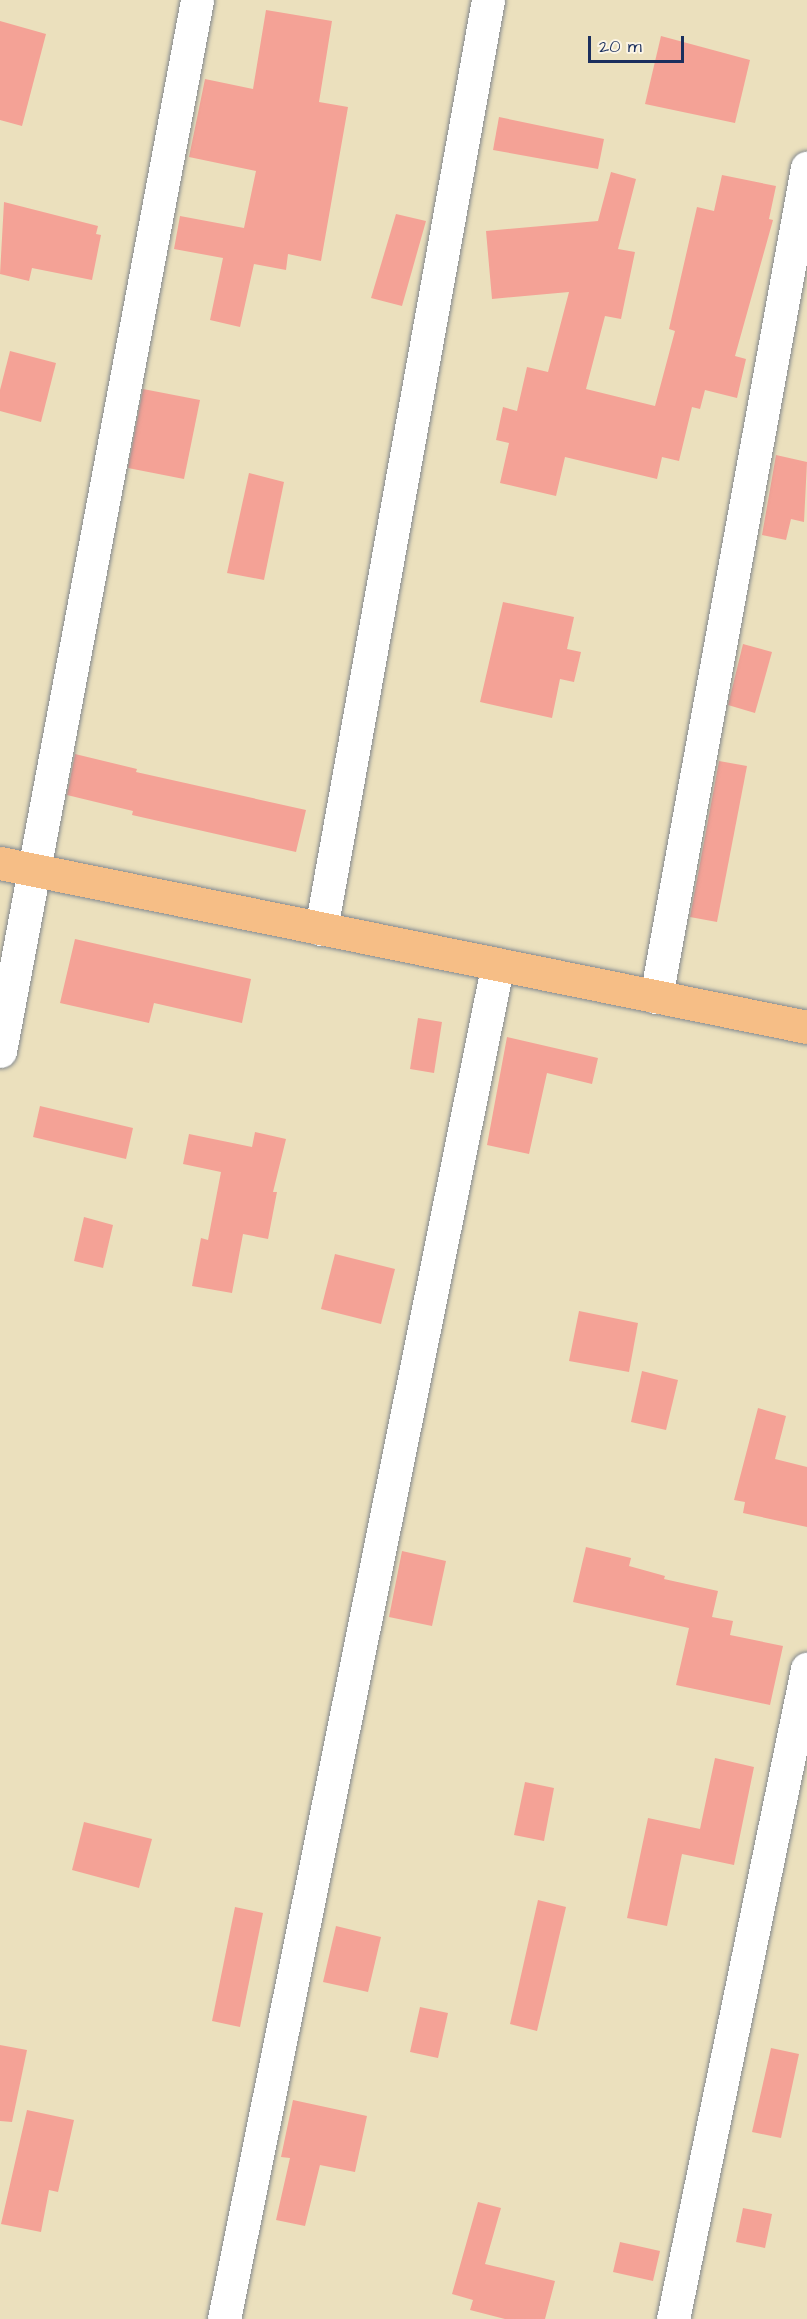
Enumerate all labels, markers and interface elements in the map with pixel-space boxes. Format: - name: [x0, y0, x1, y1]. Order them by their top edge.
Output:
- scale bar: [591, 24, 687, 62]
- text: 20 m: [599, 34, 642, 59]

